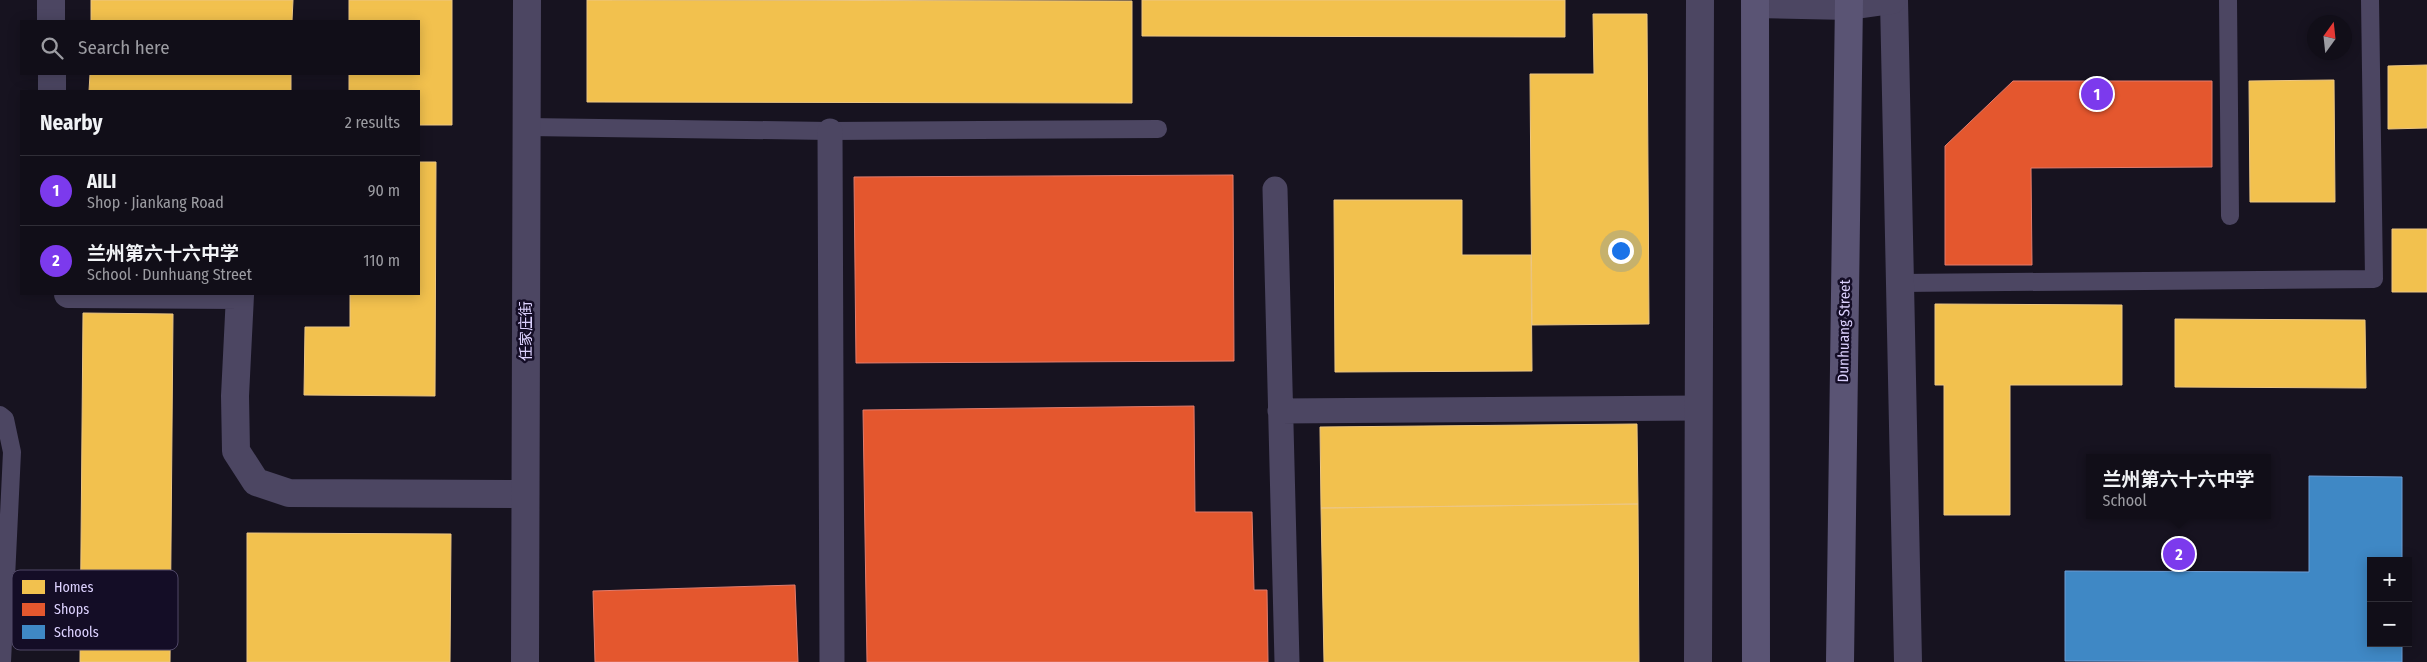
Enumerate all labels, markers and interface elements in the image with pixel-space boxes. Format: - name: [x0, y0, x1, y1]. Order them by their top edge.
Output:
- north arrow: [2307, 15, 2352, 60]
- search box: [20, 20, 420, 75]
- icon: search: [38, 34, 66, 62]
- text: Search here: [78, 36, 170, 59]
- pin: 1: [2081, 75, 2113, 113]
- text: Nearby: [40, 110, 102, 136]
- text: 2 results: [345, 113, 400, 132]
- text: AILI: [87, 170, 116, 193]
- text: 1: [53, 181, 59, 200]
- text: 90 m: [368, 181, 400, 200]
- text: Shop · Jiankang Road: [87, 193, 224, 212]
- your location: [1608, 238, 1634, 264]
- text: 兰州第六十六中学: [87, 242, 239, 265]
- text: 2: [52, 251, 60, 270]
- text: 110 m: [363, 251, 400, 270]
- text: School · Dunhuang Street: [87, 265, 252, 284]
- street label: Dunhuang Street: [1834, 279, 1854, 383]
- street label: 任家庄街: [517, 301, 535, 361]
- popup: [2086, 454, 2271, 519]
- text: 兰州第六十六中学: [2102, 468, 2255, 491]
- text: School: [2102, 491, 2147, 510]
- pin: 2: [2163, 535, 2195, 573]
- map controls: [2367, 557, 2412, 647]
- button: +: [2367, 557, 2412, 602]
- legend: [12, 570, 178, 650]
- text: Homes: [54, 579, 94, 596]
- text: Shops: [54, 601, 89, 618]
- button: −: [2367, 602, 2412, 647]
- text: Schools: [54, 624, 99, 641]

